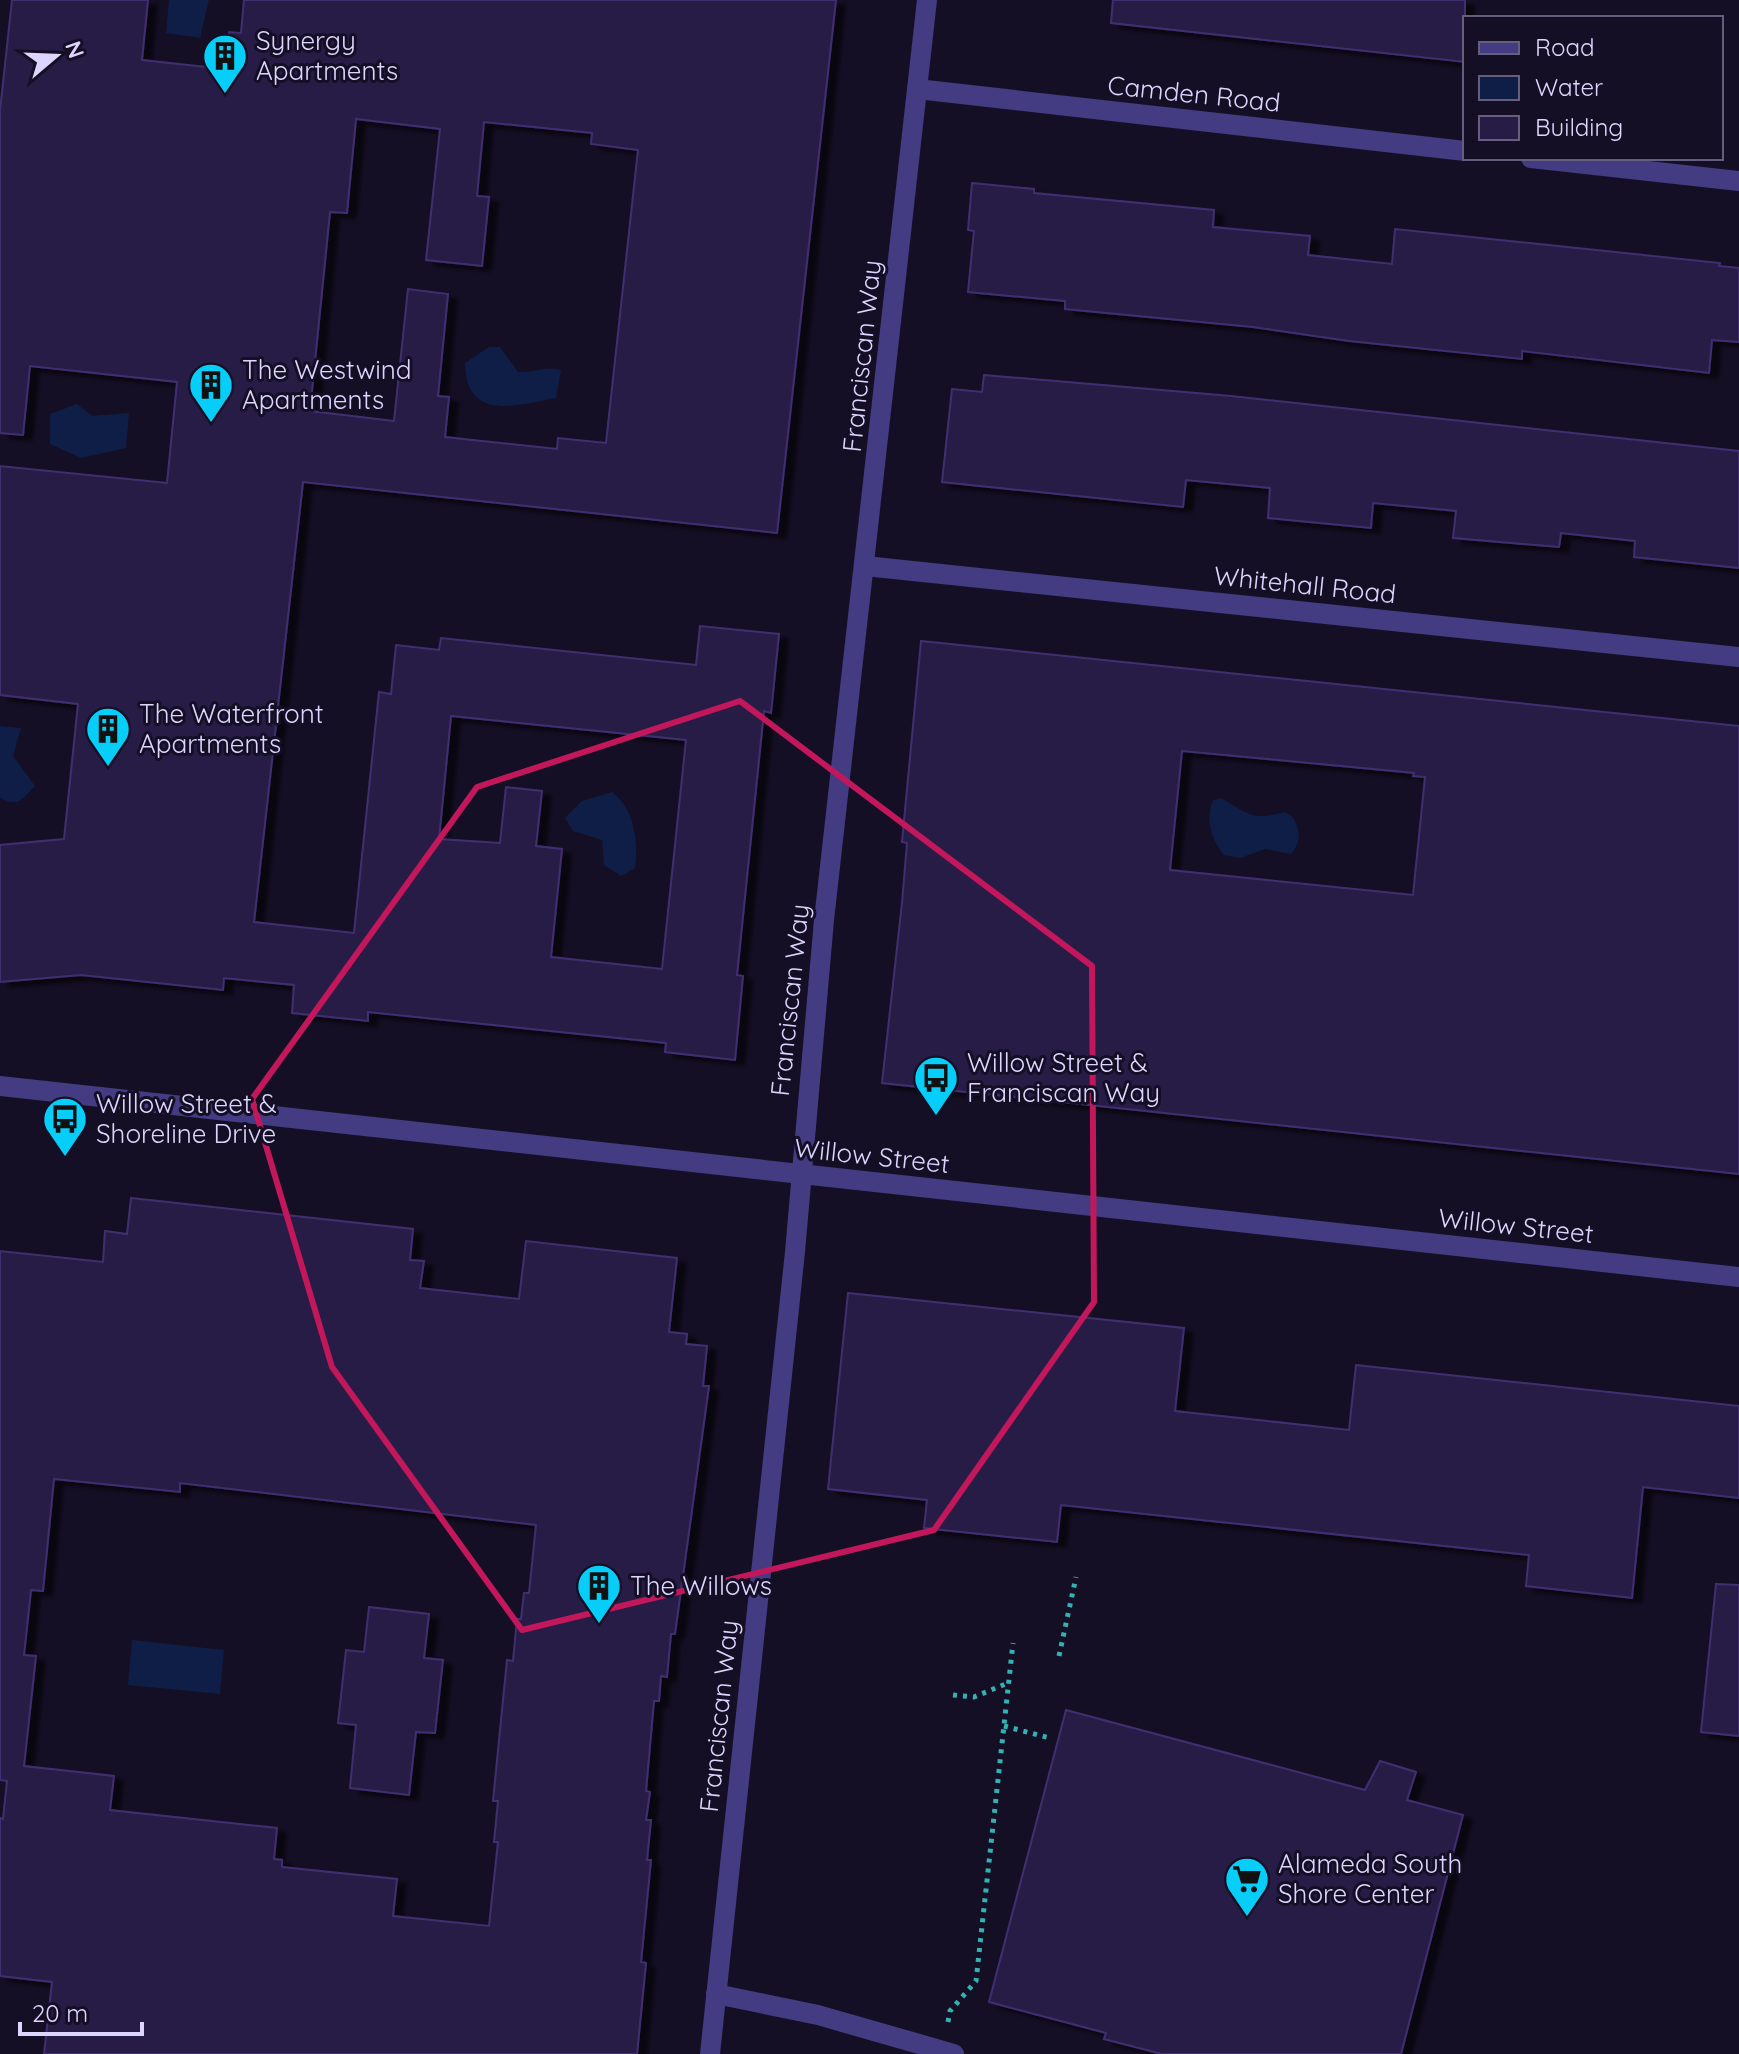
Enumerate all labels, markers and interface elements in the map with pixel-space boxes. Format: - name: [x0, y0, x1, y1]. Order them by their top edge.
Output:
- north arrow: [16, 16, 96, 96]
- legend: [1463, 16, 1723, 160]
- place label: Synergy Apartments: [256, 24, 398, 87]
- building icon: Synergy Apartments: [201, 32, 249, 95]
- text: Road: [1535, 32, 1595, 62]
- text: N: [59, 37, 91, 62]
- street label: Camden Road: [1106, 68, 1282, 119]
- text: Water: [1535, 72, 1603, 102]
- text: Building: [1535, 112, 1623, 142]
- street label: Franciscan Way: [835, 258, 888, 454]
- place label: The Westwind Apartments: [242, 353, 412, 416]
- building icon: The Westwind Apartments: [187, 361, 235, 424]
- street label: Whitehall Road: [1212, 559, 1398, 610]
- place label: The Waterfront Apartments: [139, 697, 324, 760]
- building icon: The Waterfront Apartments: [84, 705, 132, 768]
- street label: Franciscan Way: [763, 902, 816, 1098]
- place label: Willow Street & Franciscan Way: [967, 1046, 1160, 1109]
- bus stop icon: Willow Street & Franciscan Way: [912, 1054, 960, 1117]
- place label: Willow Street & Shoreline Drive: [96, 1087, 277, 1150]
- bus stop icon: Willow Street & Shoreline Drive: [41, 1095, 89, 1158]
- street label: Willow Street: [793, 1131, 951, 1180]
- street label: Willow Street: [1437, 1201, 1595, 1250]
- building icon: The Willows: [575, 1562, 623, 1625]
- place label: The Willows: [630, 1569, 772, 1602]
- street label: Franciscan Way: [692, 1618, 745, 1814]
- place label: Alameda South Shore Center: [1278, 1847, 1462, 1910]
- supermarket icon: Alameda South Shore Center: [1223, 1855, 1271, 1918]
- scale bar: [20, 1986, 142, 2036]
- text: 20 m: [32, 1998, 88, 2028]

